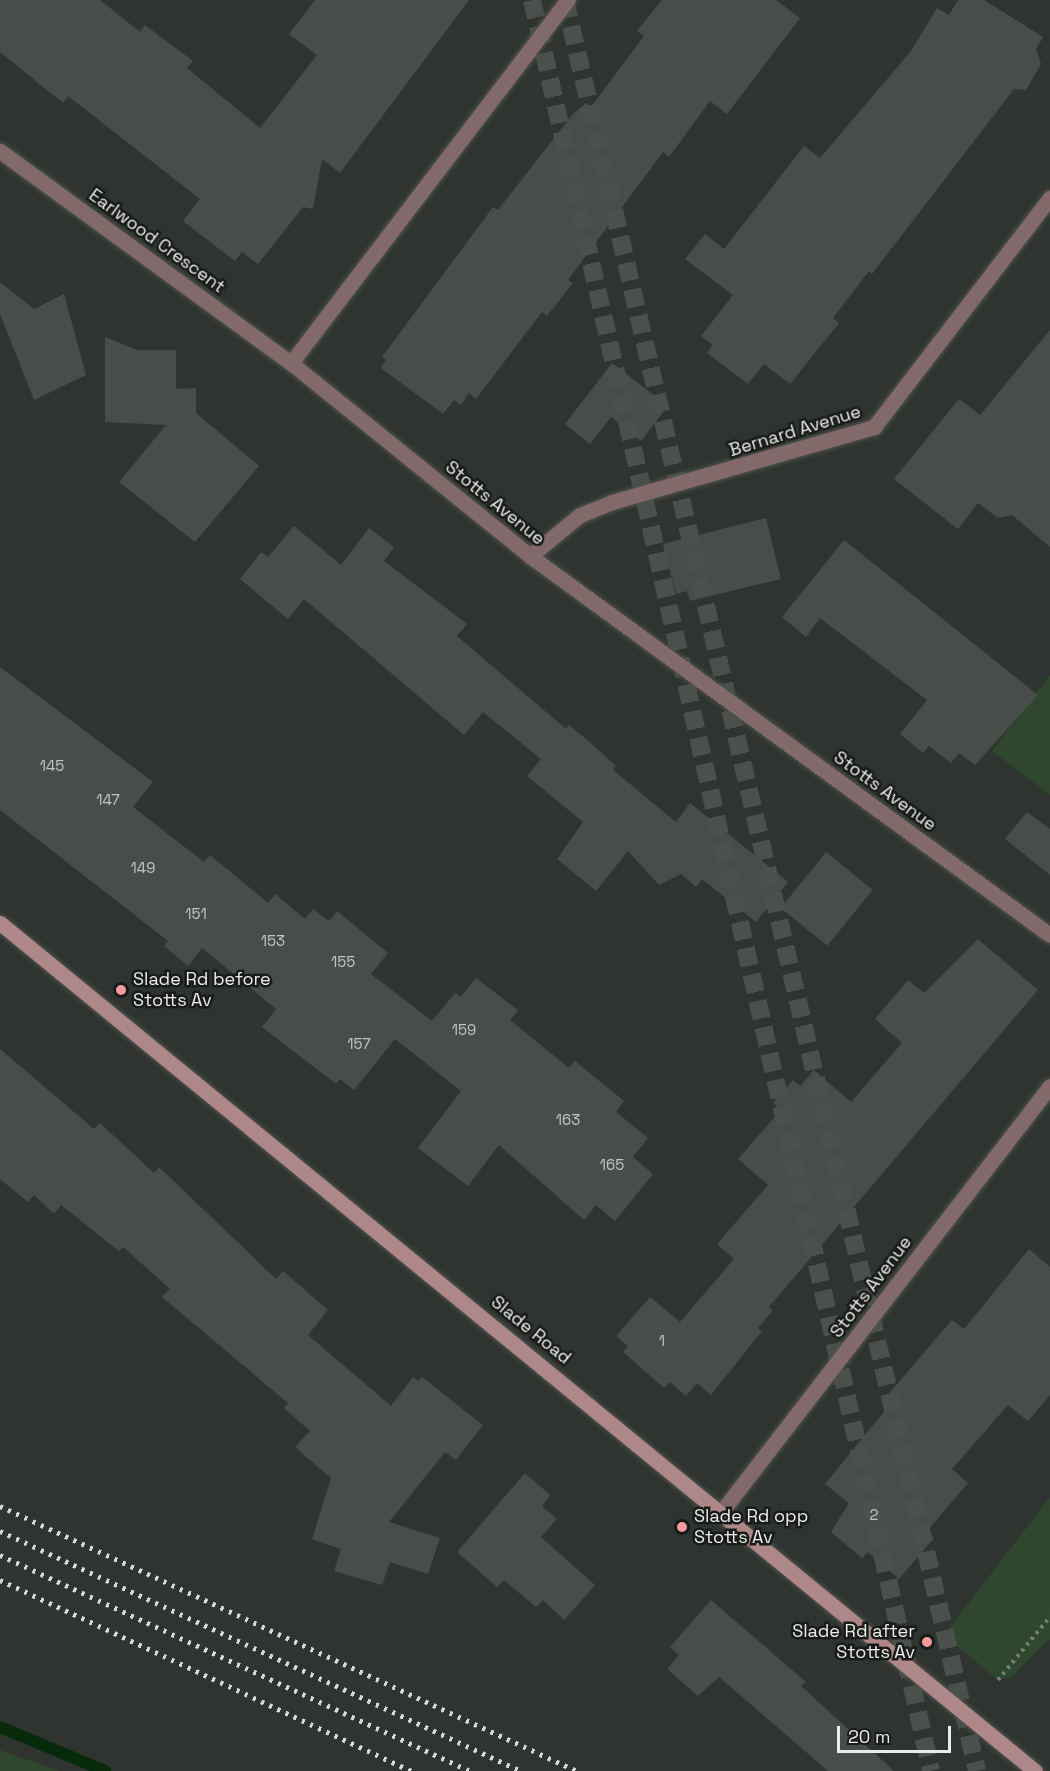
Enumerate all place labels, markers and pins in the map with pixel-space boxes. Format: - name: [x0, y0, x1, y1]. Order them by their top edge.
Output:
- place label: Slade Rd before Stotts Av: [133, 969, 271, 1012]
- marker: Slade Rd before Stotts Av: [114, 983, 128, 997]
- place label: Slade Rd opp Stotts Av: [694, 1506, 808, 1549]
- marker: Slade Rd opp Stotts Av: [675, 1520, 689, 1534]
- place label: Slade Rd after Stotts Av: [792, 1621, 915, 1664]
- marker: Slade Rd after Stotts Av: [920, 1635, 934, 1649]

